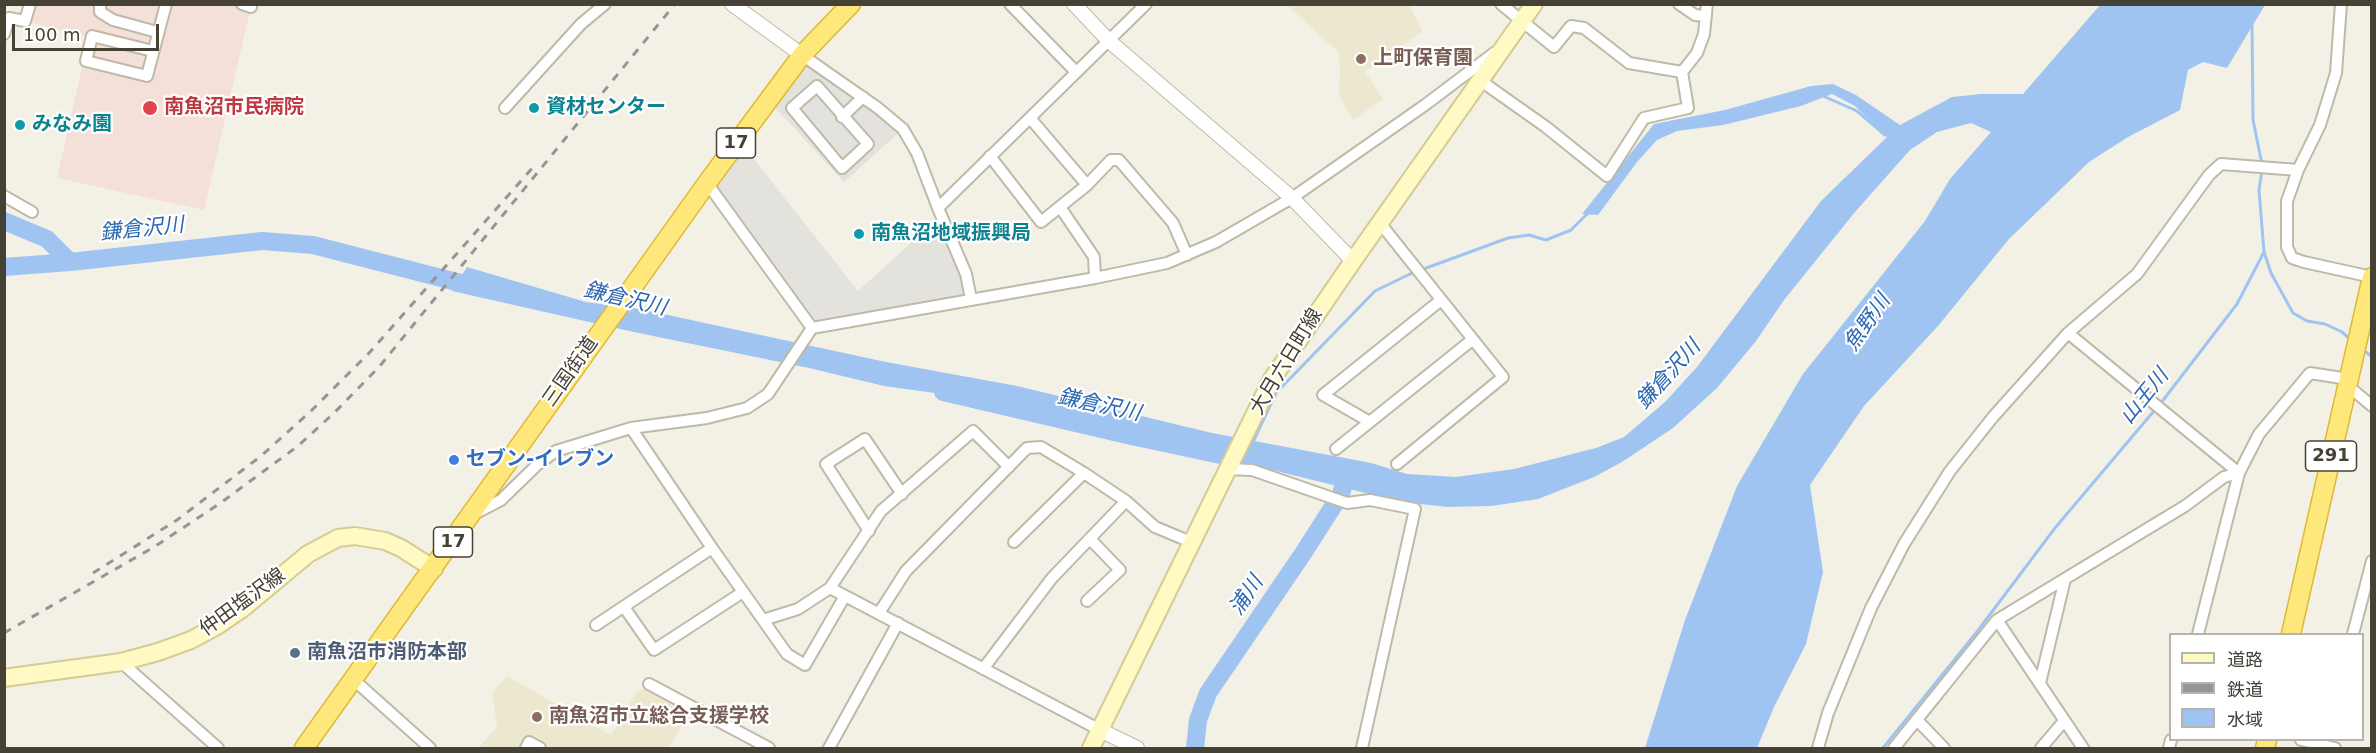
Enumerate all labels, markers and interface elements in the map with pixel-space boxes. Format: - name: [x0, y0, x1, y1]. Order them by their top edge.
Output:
- scale bar: [15, 12, 162, 50]
- text: 100 m: [23, 24, 81, 45]
- place label: 上町保育園: [1373, 47, 1473, 71]
- marker: 上町保育園: [1354, 52, 1368, 66]
- place label: 南魚沼市民病院: [164, 96, 304, 120]
- place label: 資材センター: [546, 96, 666, 120]
- marker: 南魚沼市民病院: [141, 99, 159, 117]
- marker: 資材センター: [527, 101, 541, 115]
- place label: みなみ園: [32, 113, 112, 137]
- marker: みなみ園: [13, 118, 27, 132]
- road number: 17: [716, 128, 756, 158]
- water label: 鎌倉沢川: [99, 213, 185, 247]
- place label: 南魚沼地域振興局: [871, 222, 1031, 246]
- marker: 南魚沼地域振興局: [852, 227, 866, 241]
- water label: 鎌倉沢川: [581, 278, 669, 322]
- water label: 魚野川: [1840, 290, 1896, 356]
- street label: 大月六日町線: [1246, 304, 1328, 420]
- street label: 三国街道: [538, 332, 604, 412]
- water label: 鎌倉沢川: [1632, 335, 1706, 415]
- water label: 山王川: [2115, 365, 2175, 429]
- water label: 鎌倉沢川: [1055, 385, 1143, 427]
- road number: 291: [2306, 441, 2356, 471]
- place label: セブン-イレブン: [466, 448, 614, 472]
- marker: セブン-イレブン: [447, 453, 461, 467]
- road number: 17: [434, 527, 472, 557]
- street label: 仲田塩沢線: [195, 564, 291, 642]
- water label: 浦川: [1225, 572, 1269, 620]
- legend: [2169, 633, 2364, 741]
- place label: 南魚沼市消防本部: [307, 641, 467, 665]
- marker: 南魚沼市消防本部: [288, 646, 302, 660]
- text: 道路: [2227, 649, 2263, 670]
- text: 鉄道: [2227, 679, 2263, 700]
- place label: 南魚沼市立総合支援学校: [549, 705, 769, 729]
- text: 水域: [2227, 709, 2263, 730]
- marker: 南魚沼市立総合支援学校: [530, 710, 544, 724]

